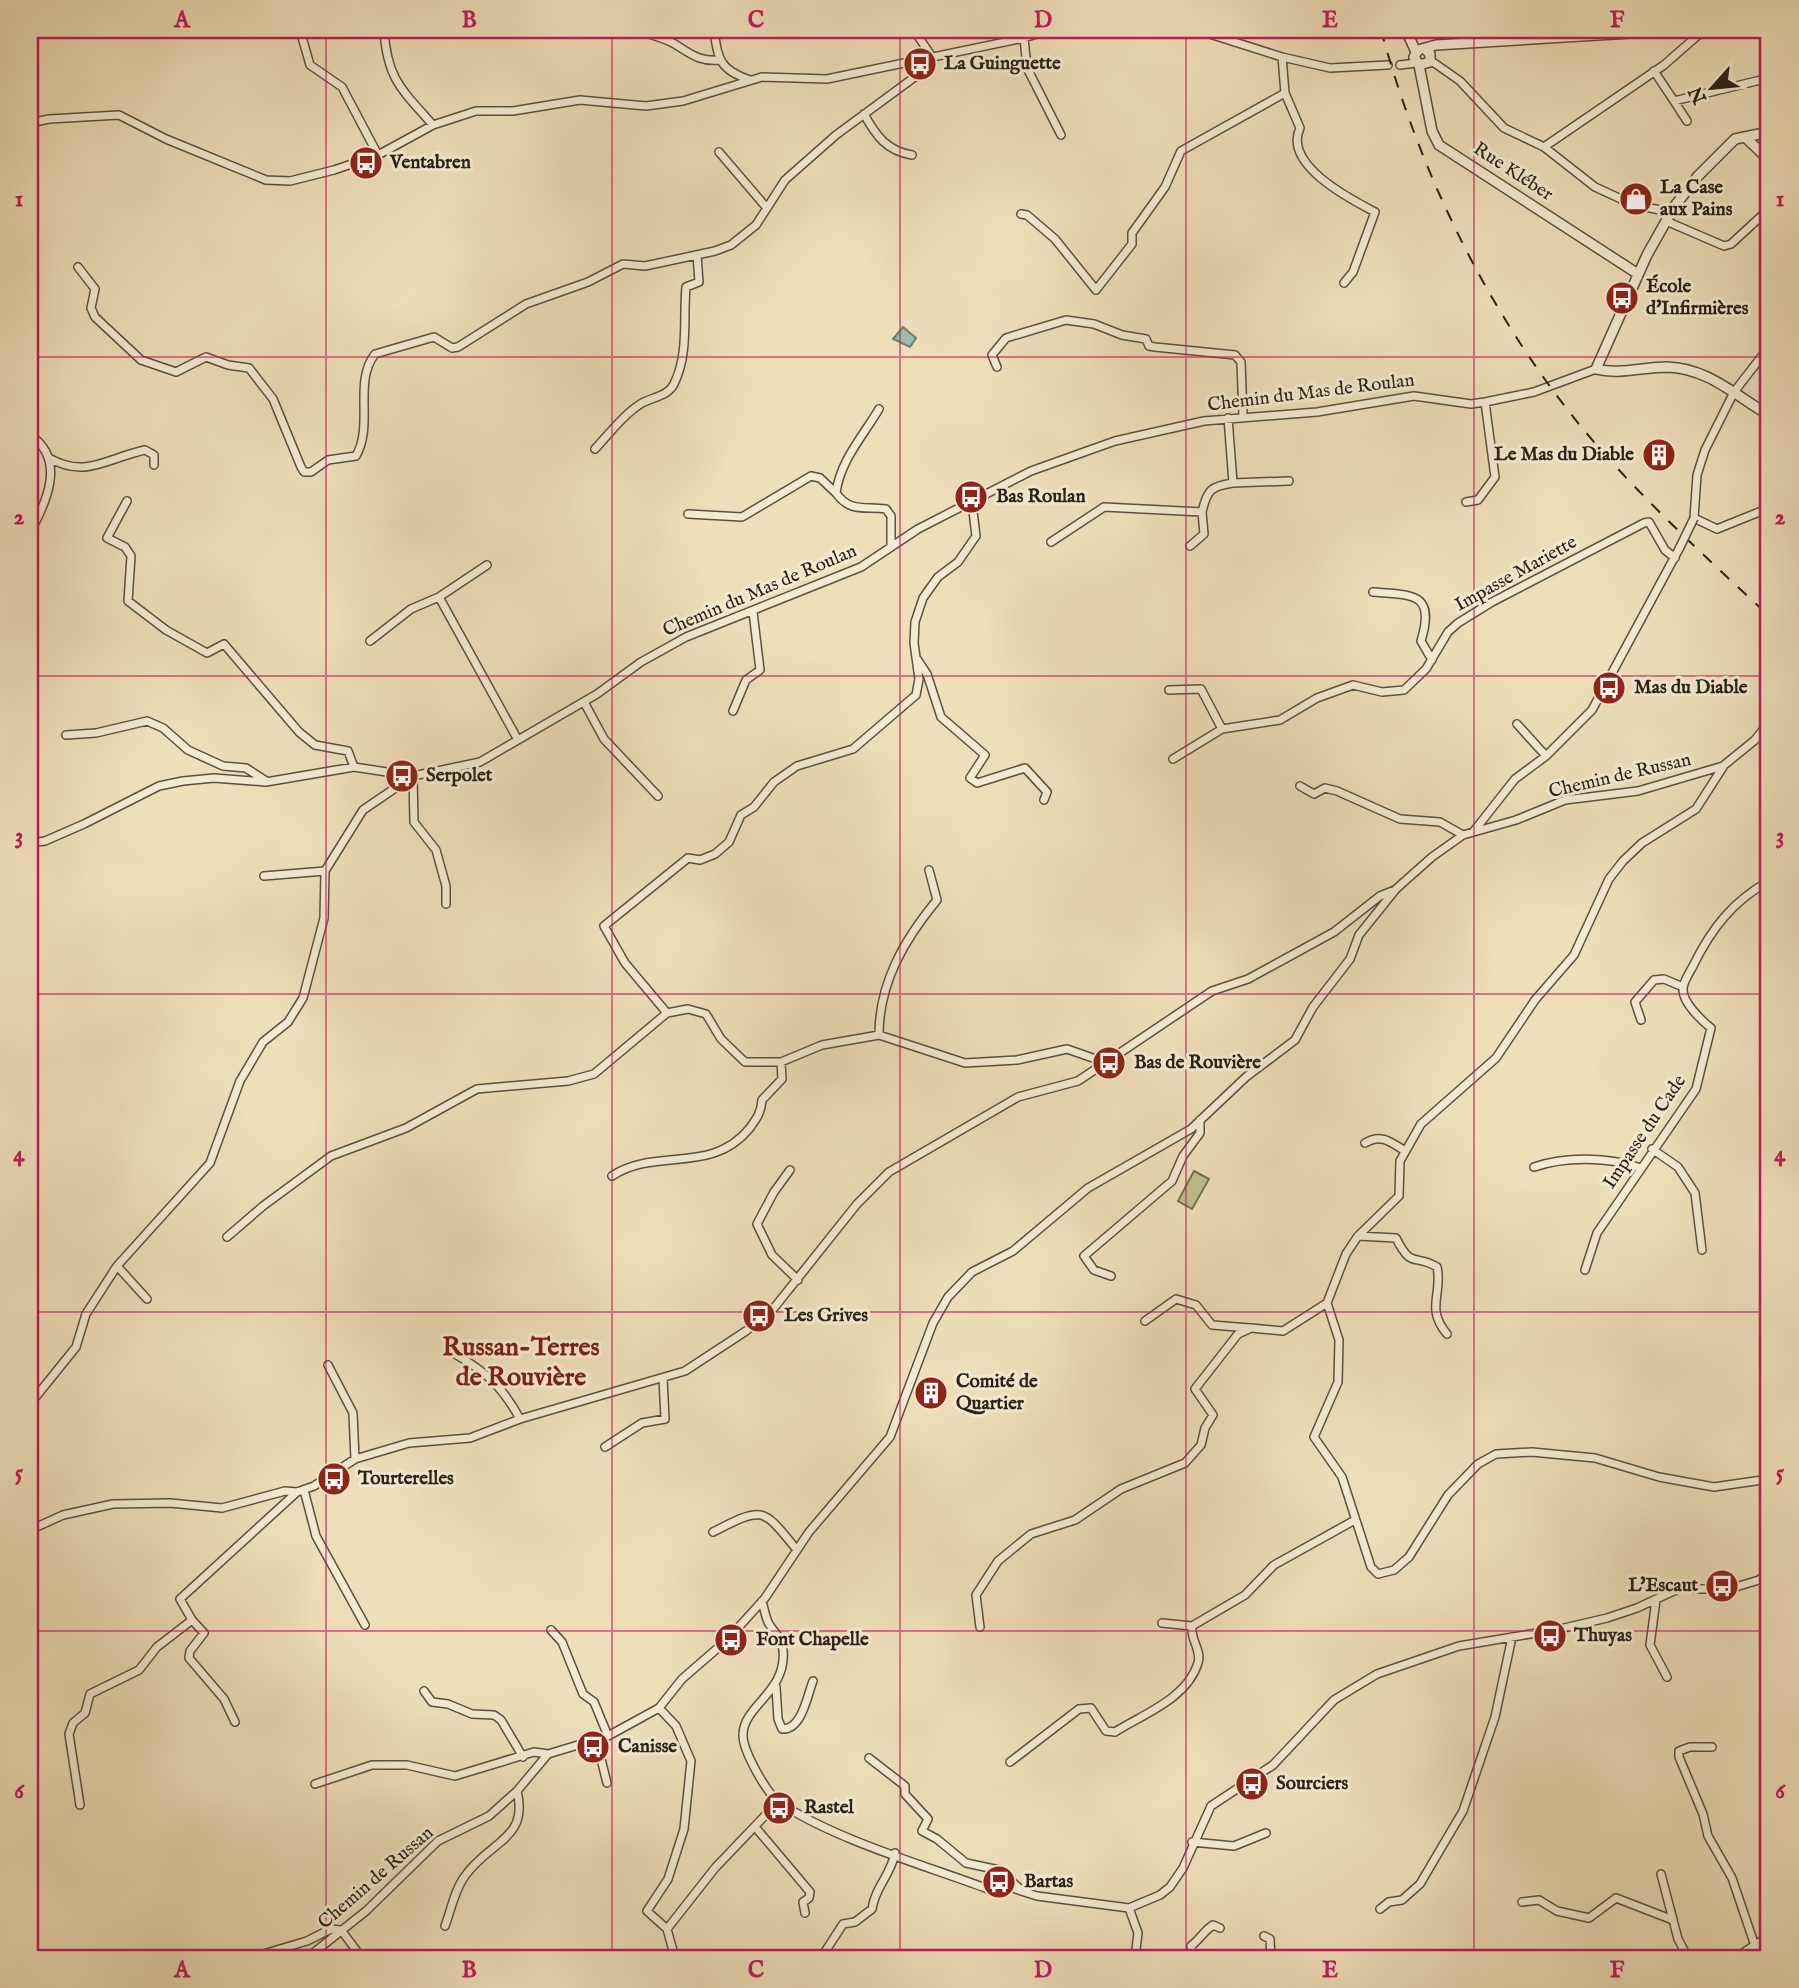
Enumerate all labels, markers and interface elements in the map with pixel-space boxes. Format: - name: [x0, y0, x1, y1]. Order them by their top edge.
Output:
- text: A: [173, 6, 191, 35]
- text: B: [461, 6, 477, 35]
- text: C: [748, 6, 765, 35]
- text: D: [1034, 6, 1052, 35]
- text: E: [1322, 6, 1338, 35]
- text: F: [1610, 6, 1625, 35]
- bus stop icon: La Guinguette: [901, 45, 939, 83]
- place label: La Guinguette: [944, 52, 1061, 76]
- north arrow: [1676, 52, 1746, 122]
- text: N: [1684, 82, 1714, 108]
- street label: Rue Kléber: [1469, 137, 1558, 207]
- bus stop icon: Ventabren: [347, 144, 385, 182]
- place label: Ventabren: [389, 151, 471, 175]
- place label: La Case aux Pains: [1660, 176, 1733, 222]
- shop icon: La Case aux Pains: [1617, 180, 1655, 218]
- text: 1: [15, 185, 23, 214]
- text: 1: [1776, 185, 1784, 214]
- place label: École d'Infirmières: [1646, 274, 1749, 321]
- bus stop icon: École d'Infirmières: [1603, 279, 1641, 317]
- street label: Chemin du Mas de Roulan: [1206, 368, 1416, 418]
- building icon: Le Mas du Diable: [1640, 436, 1678, 474]
- place label: Le Mas du Diable: [1494, 443, 1634, 467]
- bus stop icon: Bas Roulan: [952, 478, 990, 516]
- place label: Bas Roulan: [996, 485, 1086, 509]
- text: 2: [14, 503, 25, 532]
- text: 2: [1775, 503, 1786, 532]
- street label: Impasse Mariette: [1451, 530, 1582, 617]
- street label: Chemin du Mas de Roulan: [659, 539, 861, 643]
- bus stop icon: Mas du Diable: [1590, 669, 1628, 707]
- place label: Mas du Diable: [1634, 676, 1748, 700]
- street label: Chemin de Russan: [1547, 748, 1693, 804]
- bus stop icon: Serpolet: [383, 757, 421, 795]
- place label: Serpolet: [426, 764, 493, 788]
- text: 3: [15, 822, 23, 851]
- text: 3: [1776, 822, 1784, 851]
- bus stop icon: Bas de Rouvière: [1090, 1044, 1128, 1082]
- place label: Bas de Rouvière: [1134, 1051, 1261, 1075]
- street label: Impasse du Cade: [1598, 1070, 1692, 1194]
- text: 4: [13, 1140, 25, 1169]
- text: 4: [1774, 1140, 1786, 1169]
- bus stop icon: Les Grives: [740, 1297, 778, 1335]
- place label: Les Grives: [784, 1304, 868, 1328]
- district label: Russan-Terres de Rouvière: [442, 1331, 600, 1394]
- place label: Comité de Quartier: [956, 1370, 1038, 1416]
- building icon: Comité de Quartier: [912, 1374, 950, 1412]
- text: 5: [15, 1459, 24, 1488]
- text: 5: [1776, 1459, 1785, 1488]
- bus stop icon: Tourterelles: [315, 1460, 353, 1498]
- place label: Tourterelles: [357, 1467, 454, 1491]
- bus stop icon: L'Escaut: [1703, 1567, 1741, 1605]
- place label: L'Escaut: [1628, 1574, 1698, 1598]
- bus stop icon: Thuyas: [1531, 1617, 1569, 1655]
- bus stop icon: Font Chapelle: [712, 1621, 750, 1659]
- place label: Thuyas: [1573, 1624, 1632, 1648]
- place label: Font Chapelle: [756, 1628, 869, 1652]
- bus stop icon: Canisse: [574, 1728, 612, 1766]
- place label: Canisse: [618, 1735, 677, 1759]
- bus stop icon: Sourciers: [1233, 1765, 1271, 1803]
- place label: Sourciers: [1276, 1772, 1349, 1796]
- text: 6: [14, 1777, 25, 1806]
- text: 6: [1775, 1777, 1786, 1806]
- bus stop icon: Rastel: [760, 1789, 798, 1827]
- place label: Rastel: [804, 1796, 854, 1820]
- street label: Chemin de Russan: [313, 1821, 439, 1935]
- bus stop icon: Bartas: [980, 1863, 1018, 1901]
- place label: Bartas: [1024, 1870, 1073, 1894]
- text: A: [173, 1956, 191, 1985]
- text: B: [461, 1956, 477, 1985]
- text: C: [748, 1956, 765, 1985]
- text: D: [1034, 1956, 1052, 1985]
- text: E: [1322, 1956, 1338, 1985]
- text: F: [1610, 1956, 1625, 1985]

